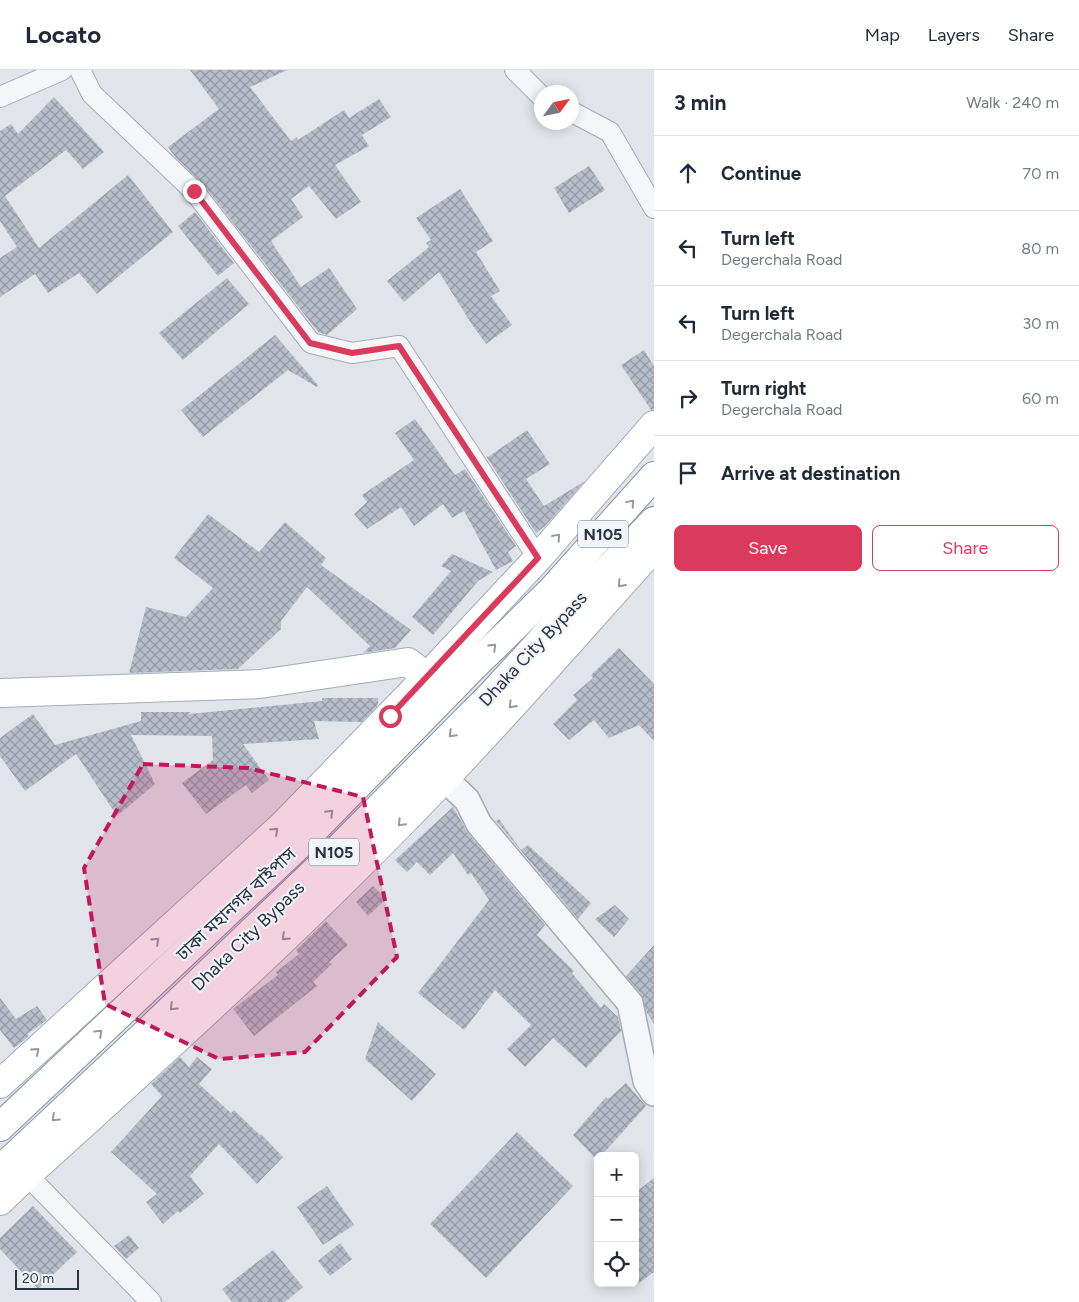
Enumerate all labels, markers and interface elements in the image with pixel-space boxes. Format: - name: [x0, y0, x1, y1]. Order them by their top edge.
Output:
- text: Locato: [25, 20, 101, 49]
- text: Map: [865, 24, 900, 46]
- text: Layers: [928, 24, 980, 46]
- text: Share: [1008, 24, 1054, 46]
- north arrow: [534, 85, 579, 130]
- text: 3 min: [674, 90, 726, 115]
- text: Walk · 240 m: [966, 93, 1059, 112]
- icon: ahead: [674, 159, 702, 187]
- text: Continue: [721, 162, 801, 185]
- text: 70 m: [1023, 164, 1059, 183]
- route end: [183, 180, 206, 203]
- text: Turn left: [721, 227, 795, 250]
- icon: left: [674, 234, 702, 262]
- text: 80 m: [1021, 239, 1059, 258]
- text: Degerchala Road: [721, 250, 843, 269]
- text: Turn left: [721, 302, 795, 325]
- icon: left: [674, 309, 702, 337]
- text: 30 m: [1022, 314, 1059, 333]
- text: Degerchala Road: [721, 325, 843, 344]
- text: Turn right: [721, 377, 807, 400]
- icon: right: [674, 384, 702, 412]
- text: 60 m: [1022, 389, 1059, 408]
- text: Degerchala Road: [721, 400, 843, 419]
- icon: arrive: [674, 459, 702, 487]
- text: Arrive at destination: [721, 462, 900, 485]
- one-way arrow: [625, 500, 633, 509]
- road number: N105: [578, 520, 628, 548]
- button: Save: [674, 525, 862, 571]
- button: Share: [872, 525, 1059, 571]
- one-way arrow: [551, 533, 560, 542]
- one-way arrow: [618, 579, 627, 588]
- street label: Dhaka City Bypass: [474, 587, 592, 711]
- one-way arrow: [488, 644, 497, 653]
- one-way arrow: [509, 699, 518, 708]
- route start: [379, 705, 402, 728]
- one-way arrow: [449, 728, 458, 737]
- one-way arrow: [325, 810, 334, 819]
- one-way arrow: [398, 817, 407, 826]
- one-way arrow: [270, 828, 279, 837]
- road number: N105: [309, 839, 359, 866]
- street label: ঢাকা মহানগর বাইপাস: [171, 842, 301, 966]
- street label: Dhaka City Bypass: [187, 876, 309, 996]
- one-way arrow: [282, 931, 291, 940]
- one-way arrow: [150, 938, 159, 947]
- one-way arrow: [170, 1001, 179, 1010]
- one-way arrow: [93, 1030, 102, 1039]
- one-way arrow: [30, 1048, 39, 1057]
- one-way arrow: [52, 1112, 61, 1121]
- map controls: [594, 1152, 639, 1287]
- button: +: [594, 1152, 639, 1197]
- button: −: [594, 1197, 639, 1242]
- button: locate: [594, 1242, 639, 1287]
- scale bar: [15, 1267, 79, 1290]
- text: 20 m: [22, 1270, 54, 1287]

